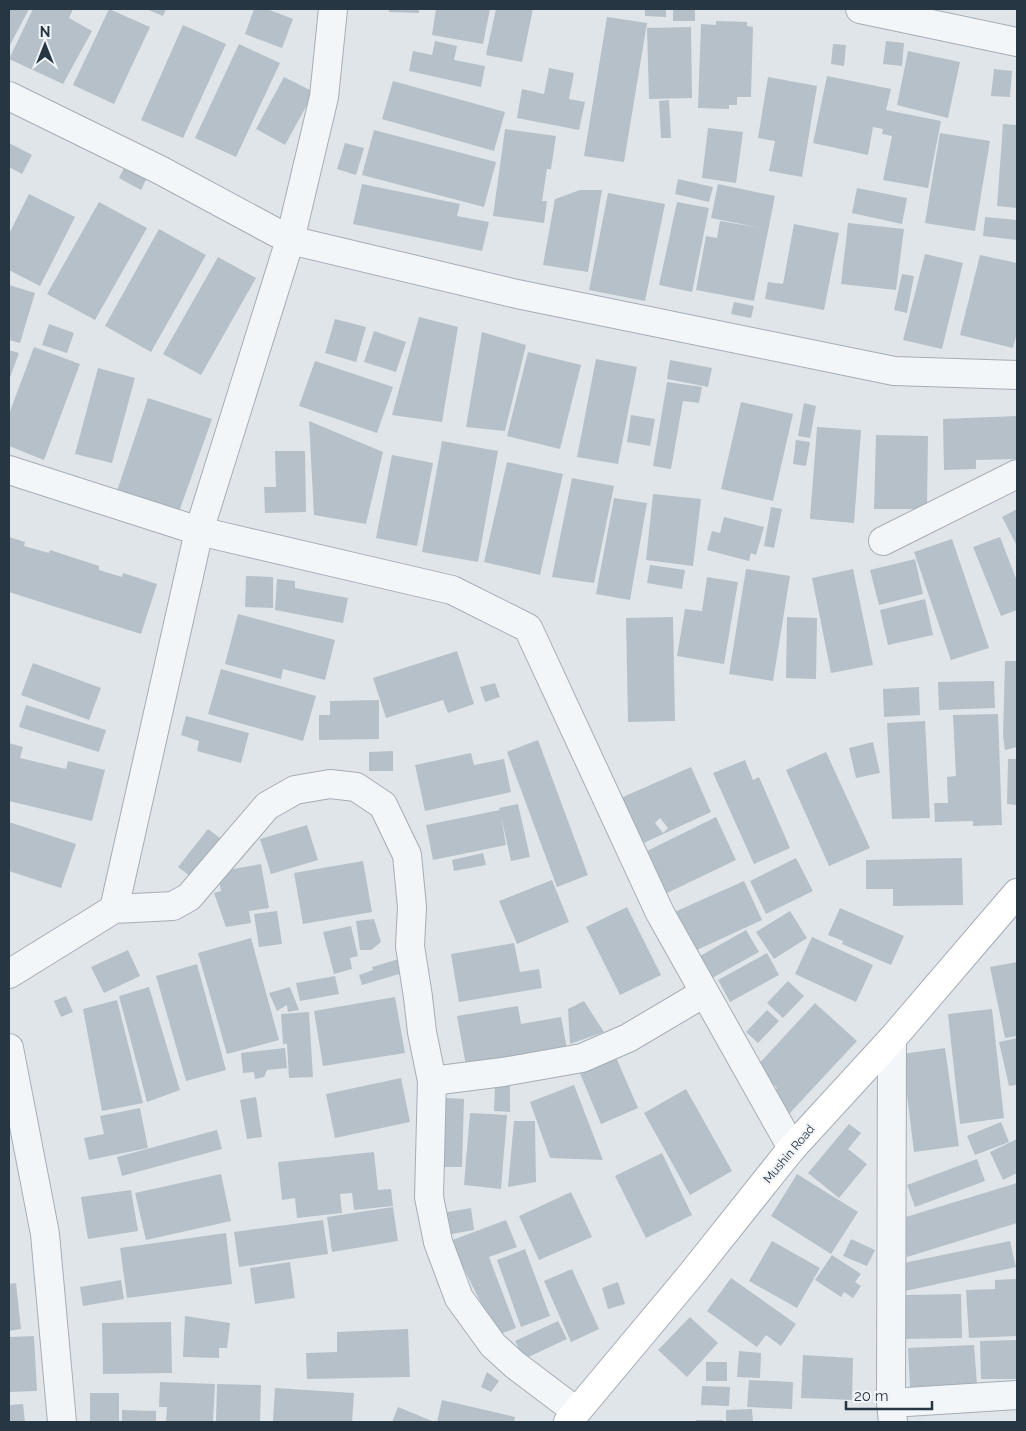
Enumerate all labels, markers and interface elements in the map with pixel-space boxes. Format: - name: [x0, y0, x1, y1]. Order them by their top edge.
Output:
- north arrow: [20, 20, 70, 70]
- text: N: [40, 24, 50, 40]
- street label: Mushin Road: [761, 1122, 817, 1186]
- scale bar: [846, 1378, 932, 1410]
- text: 20 m: [854, 1387, 889, 1405]

